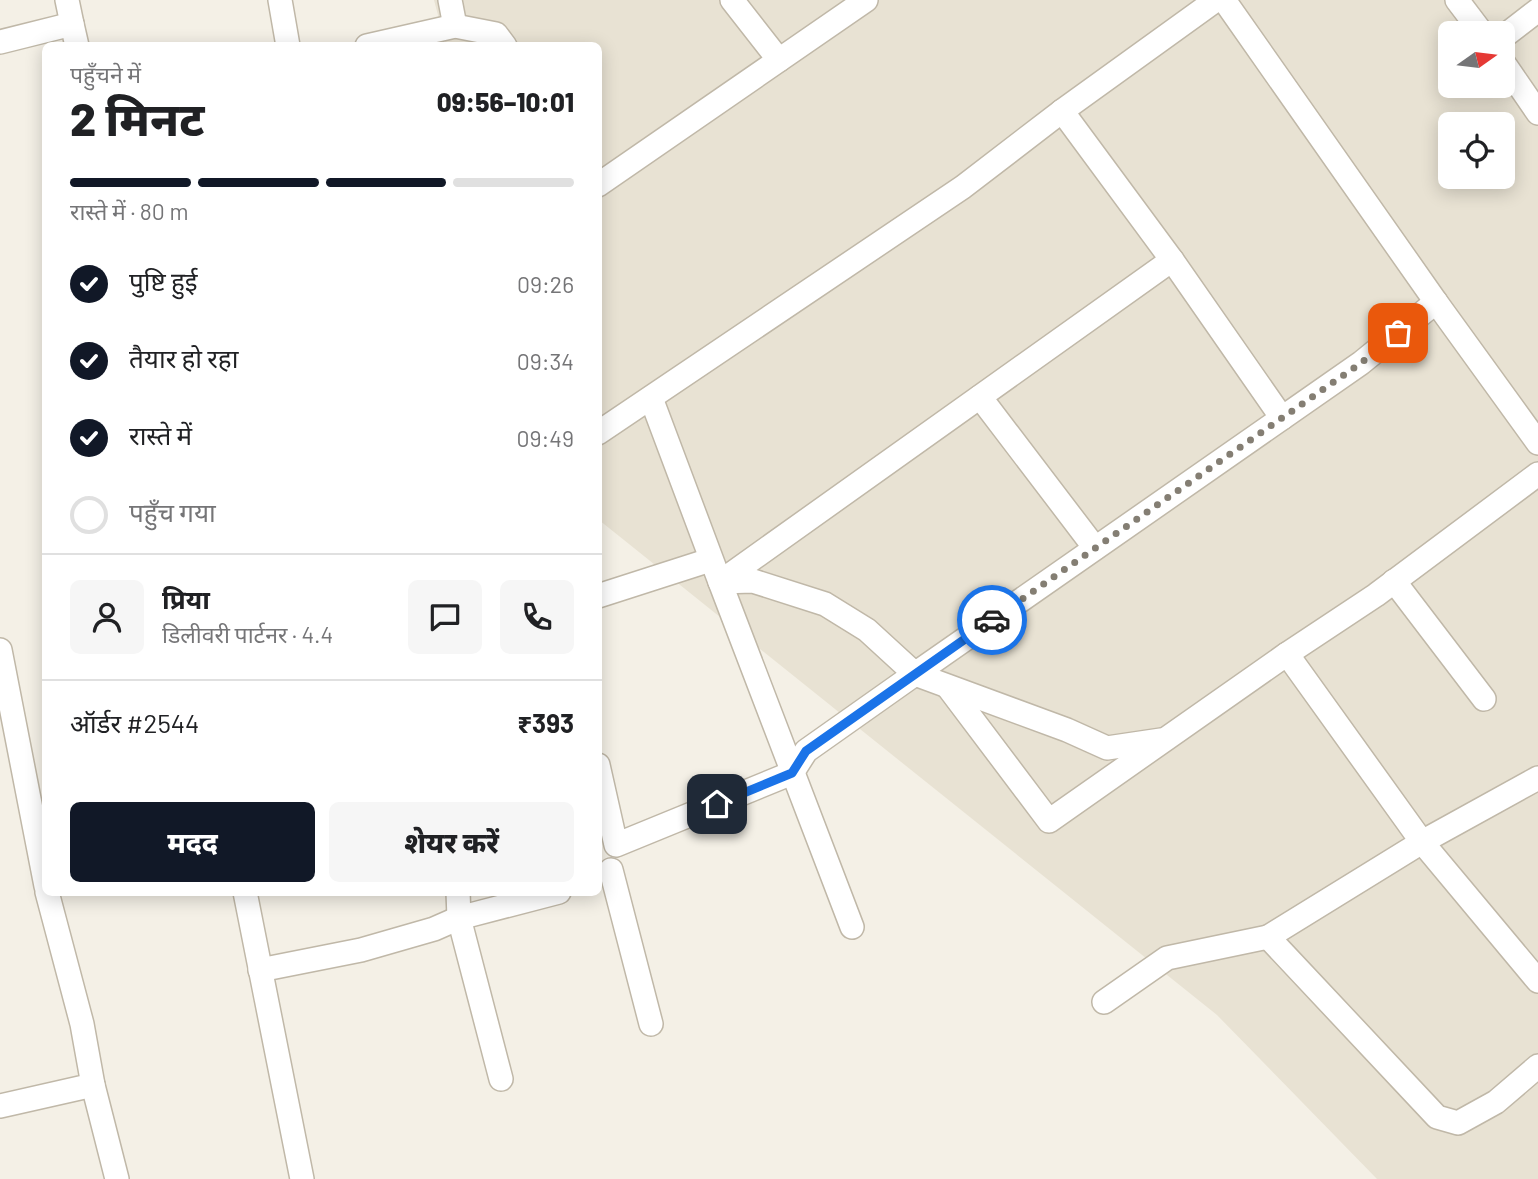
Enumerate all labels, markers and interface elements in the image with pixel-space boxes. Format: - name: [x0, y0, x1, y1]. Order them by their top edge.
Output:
- north arrow: [1438, 21, 1516, 98]
- map controls: [1438, 21, 1515, 189]
- text: पहुँचने में: [70, 60, 141, 88]
- text: 09:56–10:01: [437, 86, 574, 117]
- text: 2 मिनट: [70, 90, 204, 145]
- button: locate: [1438, 112, 1515, 189]
- text: रास्ते में · 80 m: [70, 197, 188, 225]
- icon: check: [70, 265, 108, 303]
- text: पुष्टि हुई: [129, 265, 197, 296]
- text: 09:26: [517, 270, 574, 298]
- pin: [1368, 303, 1428, 363]
- icon: bag: [1379, 314, 1417, 352]
- icon: check: [70, 342, 108, 380]
- text: तैयार हो रहा: [129, 342, 238, 373]
- text: 09:34: [517, 347, 574, 375]
- icon: check: [70, 419, 108, 457]
- text: रास्ते में: [129, 419, 192, 450]
- text: 09:49: [517, 424, 574, 452]
- text: पहुँच गया: [129, 496, 216, 527]
- button: person: [70, 580, 144, 654]
- button: chat: [408, 580, 482, 654]
- button: phone: [500, 580, 574, 654]
- text: प्रिया: [162, 583, 210, 614]
- courier: [957, 585, 1027, 655]
- icon: car: [973, 601, 1011, 639]
- text: डिलीवरी पार्टनर · 4.4: [162, 620, 333, 648]
- text: ऑर्डर #2544: [70, 707, 199, 738]
- text: ₹393: [517, 707, 574, 738]
- pin: [687, 774, 747, 834]
- icon: home: [698, 785, 736, 823]
- button: मदद: [70, 802, 315, 882]
- button: शेयर करें: [329, 802, 574, 882]

